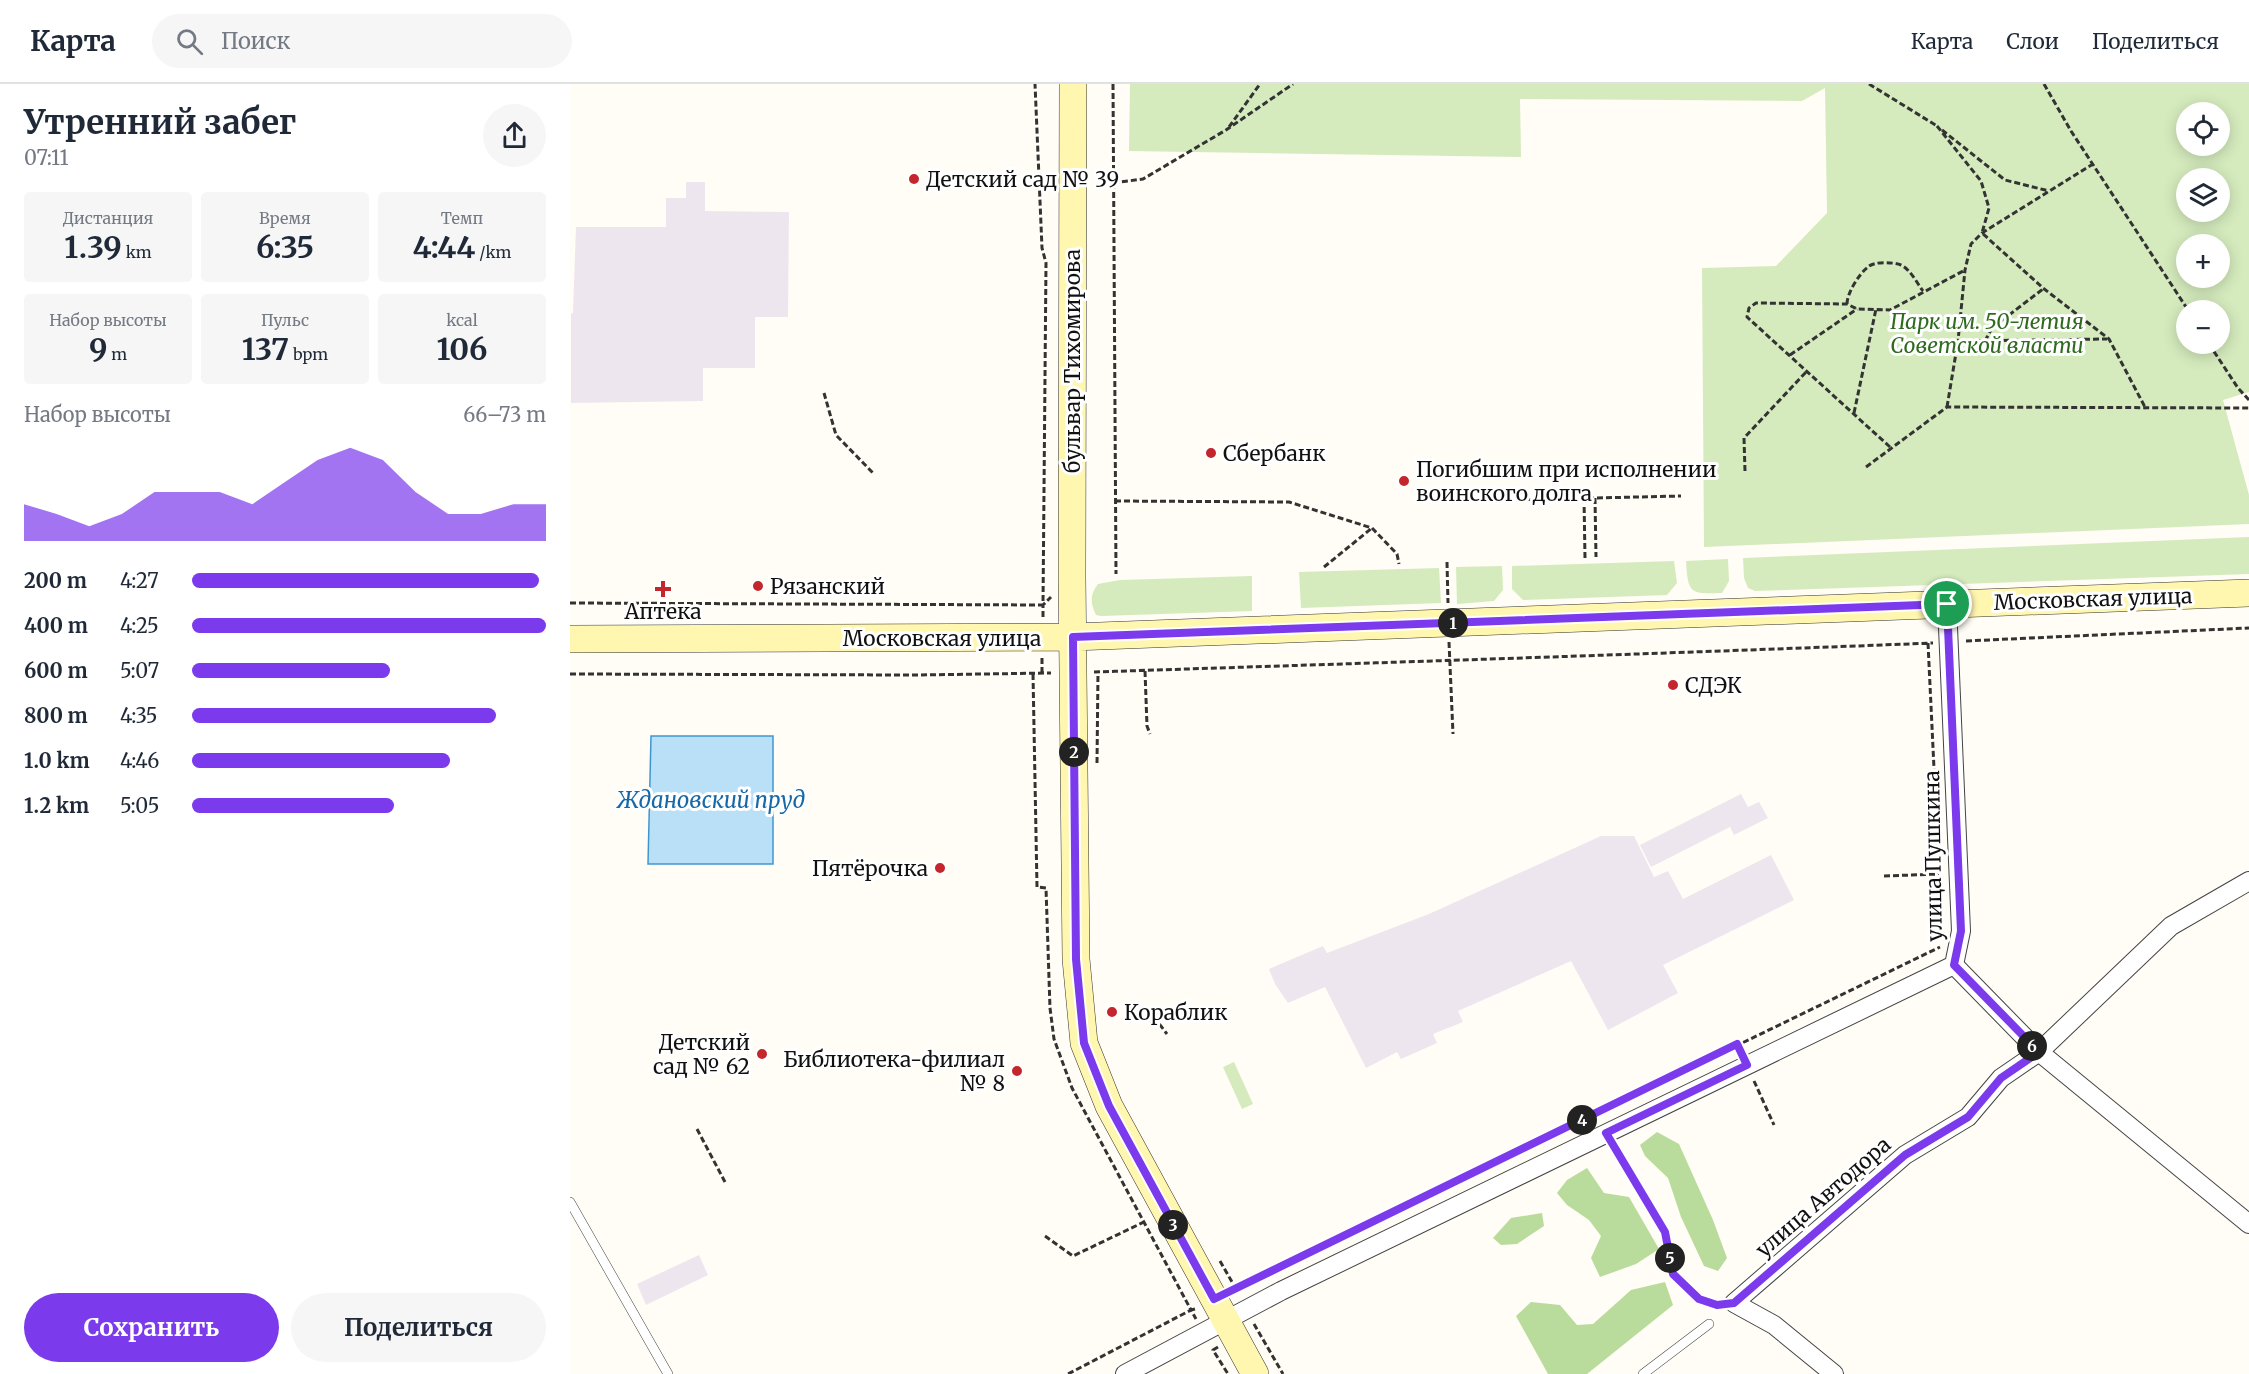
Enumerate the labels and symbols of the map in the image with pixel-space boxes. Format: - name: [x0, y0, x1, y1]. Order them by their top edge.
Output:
- place label: Детский сад № 39: [926, 166, 1119, 193]
- marker: Детский сад № 39: [907, 172, 921, 186]
- street label: бульвар Тихомирова: [1059, 249, 1086, 473]
- park label: Парк им. 50-летия Советской власти: [1890, 308, 2084, 359]
- place label: Сбербанк: [1223, 440, 1326, 467]
- marker: Сбербанк: [1204, 446, 1218, 460]
- place label: Погибшим при исполнении воинского долга: [1416, 456, 1716, 507]
- marker: Погибшим при исполнении воинского долга: [1397, 474, 1411, 488]
- place label: Рязанский: [770, 573, 885, 600]
- pin: [1921, 578, 1972, 629]
- marker: Рязанский: [751, 579, 765, 593]
- marker: Аптека: [656, 582, 670, 596]
- street label: Московская улица: [1993, 582, 2193, 616]
- place label: Аптека: [624, 598, 701, 625]
- pin: 1: [1438, 608, 1468, 638]
- street label: Московская улица: [843, 625, 1041, 652]
- place label: СДЭК: [1685, 672, 1742, 699]
- marker: СДЭК: [1666, 678, 1680, 692]
- pin: 2: [1059, 737, 1089, 767]
- street label: улица Пушкина: [1918, 770, 1948, 942]
- water label: Ждановский пруд: [616, 786, 805, 814]
- place label: Пятёрочка: [812, 855, 928, 882]
- marker: Пятёрочка: [933, 861, 947, 875]
- place label: Кораблик: [1124, 999, 1227, 1026]
- marker: Кораблик: [1105, 1005, 1119, 1019]
- place label: Детский сад № 62: [653, 1029, 750, 1080]
- pin: 6: [2017, 1031, 2047, 1061]
- place label: Библиотека-филиал № 8: [783, 1046, 1005, 1097]
- marker: Детский сад № 62: [755, 1047, 769, 1061]
- marker: Библиотека-филиал № 8: [1010, 1064, 1024, 1078]
- pin: 4: [1567, 1105, 1597, 1135]
- street label: улица Автодора: [1750, 1131, 1896, 1263]
- pin: 3: [1158, 1210, 1188, 1240]
- pin: 5: [1655, 1243, 1685, 1273]

